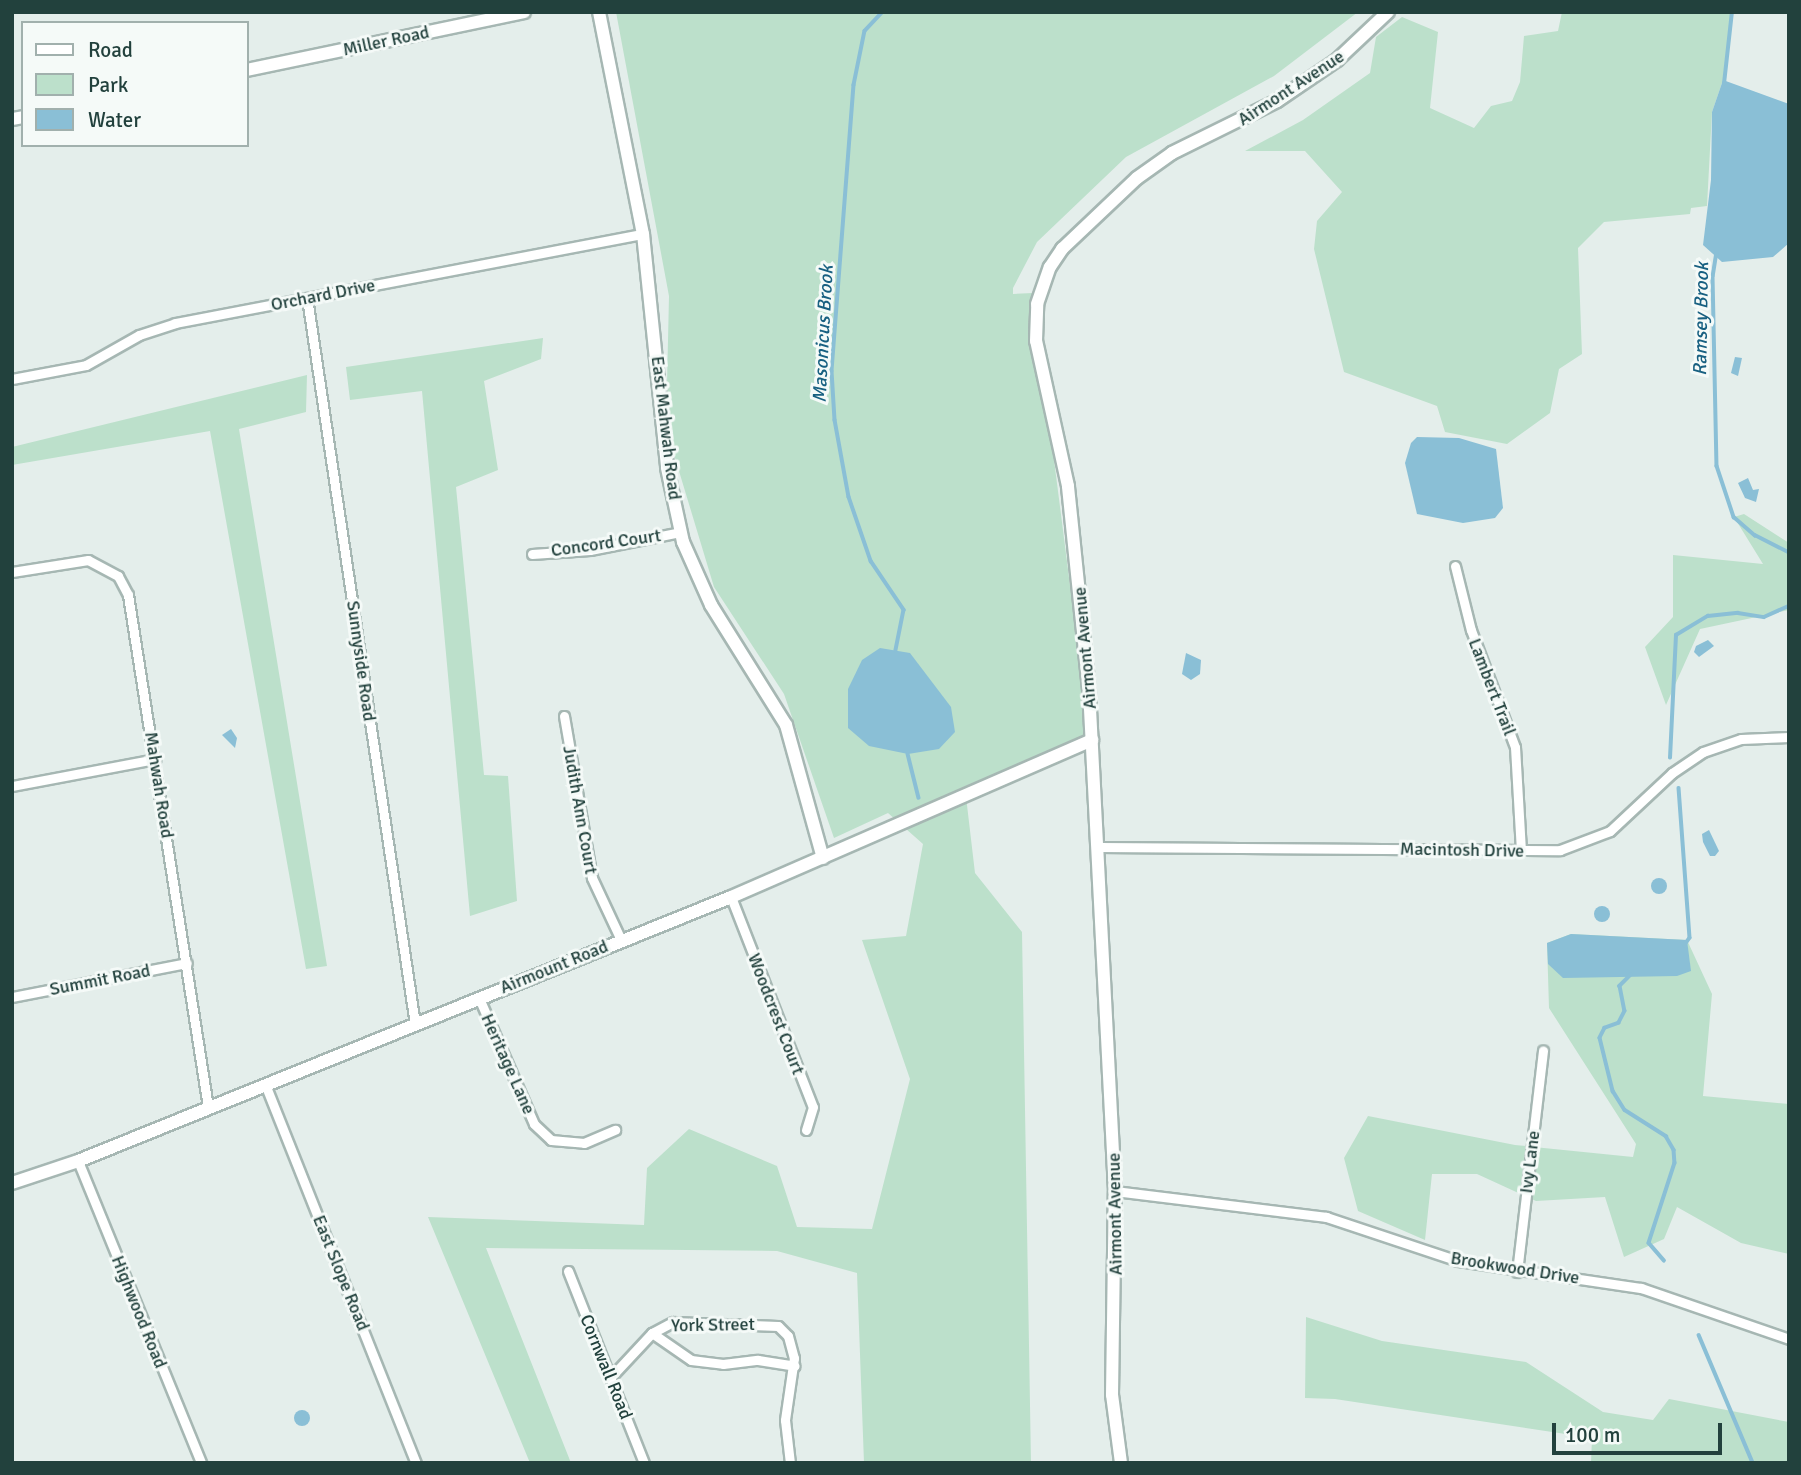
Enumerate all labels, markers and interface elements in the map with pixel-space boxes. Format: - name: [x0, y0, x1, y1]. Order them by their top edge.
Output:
- legend: [21, 21, 248, 147]
- street label: Miller Road: [341, 21, 431, 61]
- text: Road: [88, 37, 133, 63]
- street label: Airmont Avenue: [1234, 46, 1348, 130]
- text: Park: [88, 72, 128, 98]
- text: Water: [88, 107, 141, 133]
- water label: Ramsey Brook: [1690, 262, 1714, 376]
- water label: Masonicus Brook: [809, 265, 839, 403]
- street label: Orchard Drive: [269, 274, 377, 316]
- street label: East Mahwah Road: [646, 355, 686, 501]
- street label: Concord Court: [550, 525, 662, 561]
- street label: Airmont Avenue: [1069, 586, 1101, 710]
- street label: Sunnyside Road: [342, 599, 380, 723]
- street label: Lambert Trail: [1464, 635, 1520, 739]
- street label: Mahwah Road: [140, 730, 178, 840]
- street label: Judith Ann Court: [558, 744, 602, 876]
- street label: Macintosh Drive: [1400, 838, 1524, 862]
- street label: Airmount Road: [497, 936, 611, 998]
- street label: Woodcrest Court: [743, 950, 809, 1078]
- street label: Summit Road: [48, 960, 152, 1000]
- street label: Heritage Lane: [476, 1010, 540, 1118]
- street label: Ivy Lane: [1515, 1129, 1545, 1195]
- street label: Airmont Avenue: [1103, 1153, 1127, 1275]
- street label: East Slope Road: [308, 1212, 374, 1334]
- street label: Brookwood Drive: [1449, 1247, 1581, 1289]
- street label: Highwood Road: [107, 1253, 171, 1371]
- street label: Cornwall Road: [575, 1311, 637, 1423]
- street label: York Street: [671, 1313, 755, 1337]
- scale bar: [1556, 1408, 1726, 1452]
- text: 100 m: [1565, 1422, 1620, 1448]

